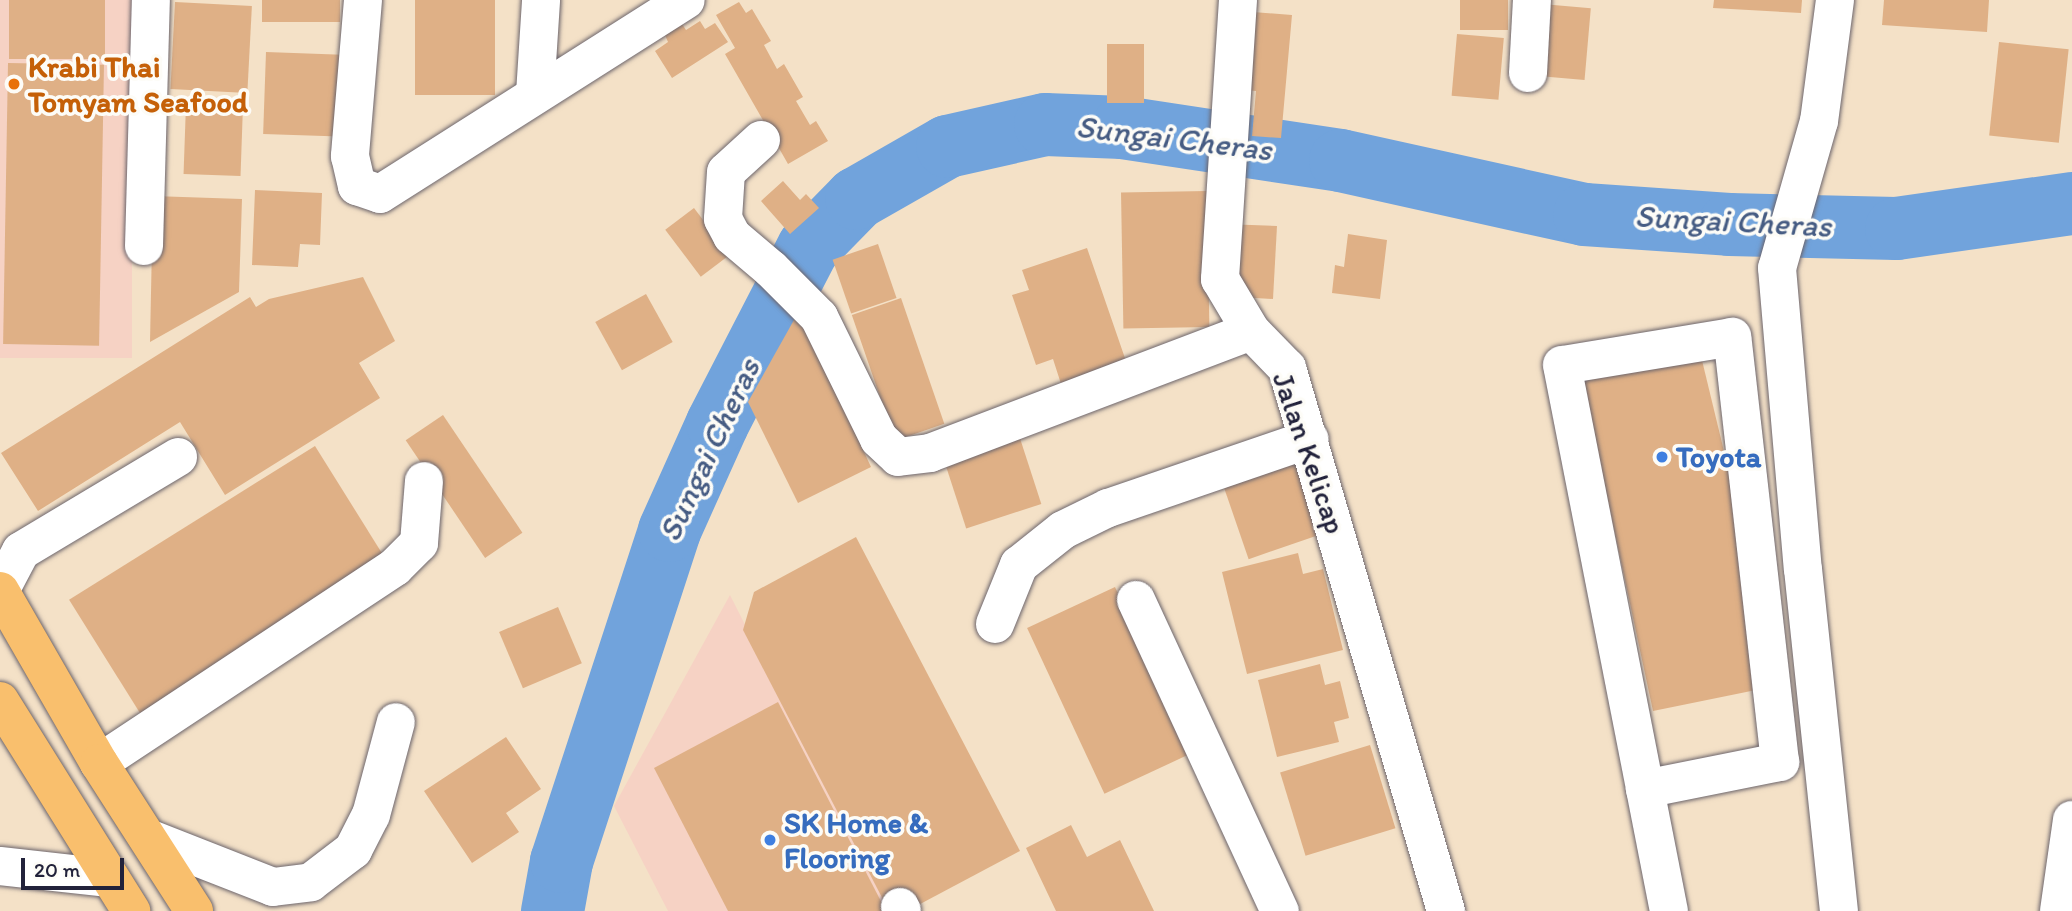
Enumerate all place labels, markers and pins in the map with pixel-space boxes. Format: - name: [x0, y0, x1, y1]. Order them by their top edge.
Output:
- place label: Krabi Thai Tomyam Seafood: [28, 49, 247, 119]
- marker: Krabi Thai Tomyam Seafood: [6, 76, 22, 92]
- place label: Toyota: [1676, 439, 1761, 475]
- marker: Toyota: [1654, 449, 1670, 465]
- place label: SK Home & Flooring: [784, 805, 928, 876]
- marker: SK Home & Flooring: [762, 832, 778, 848]

